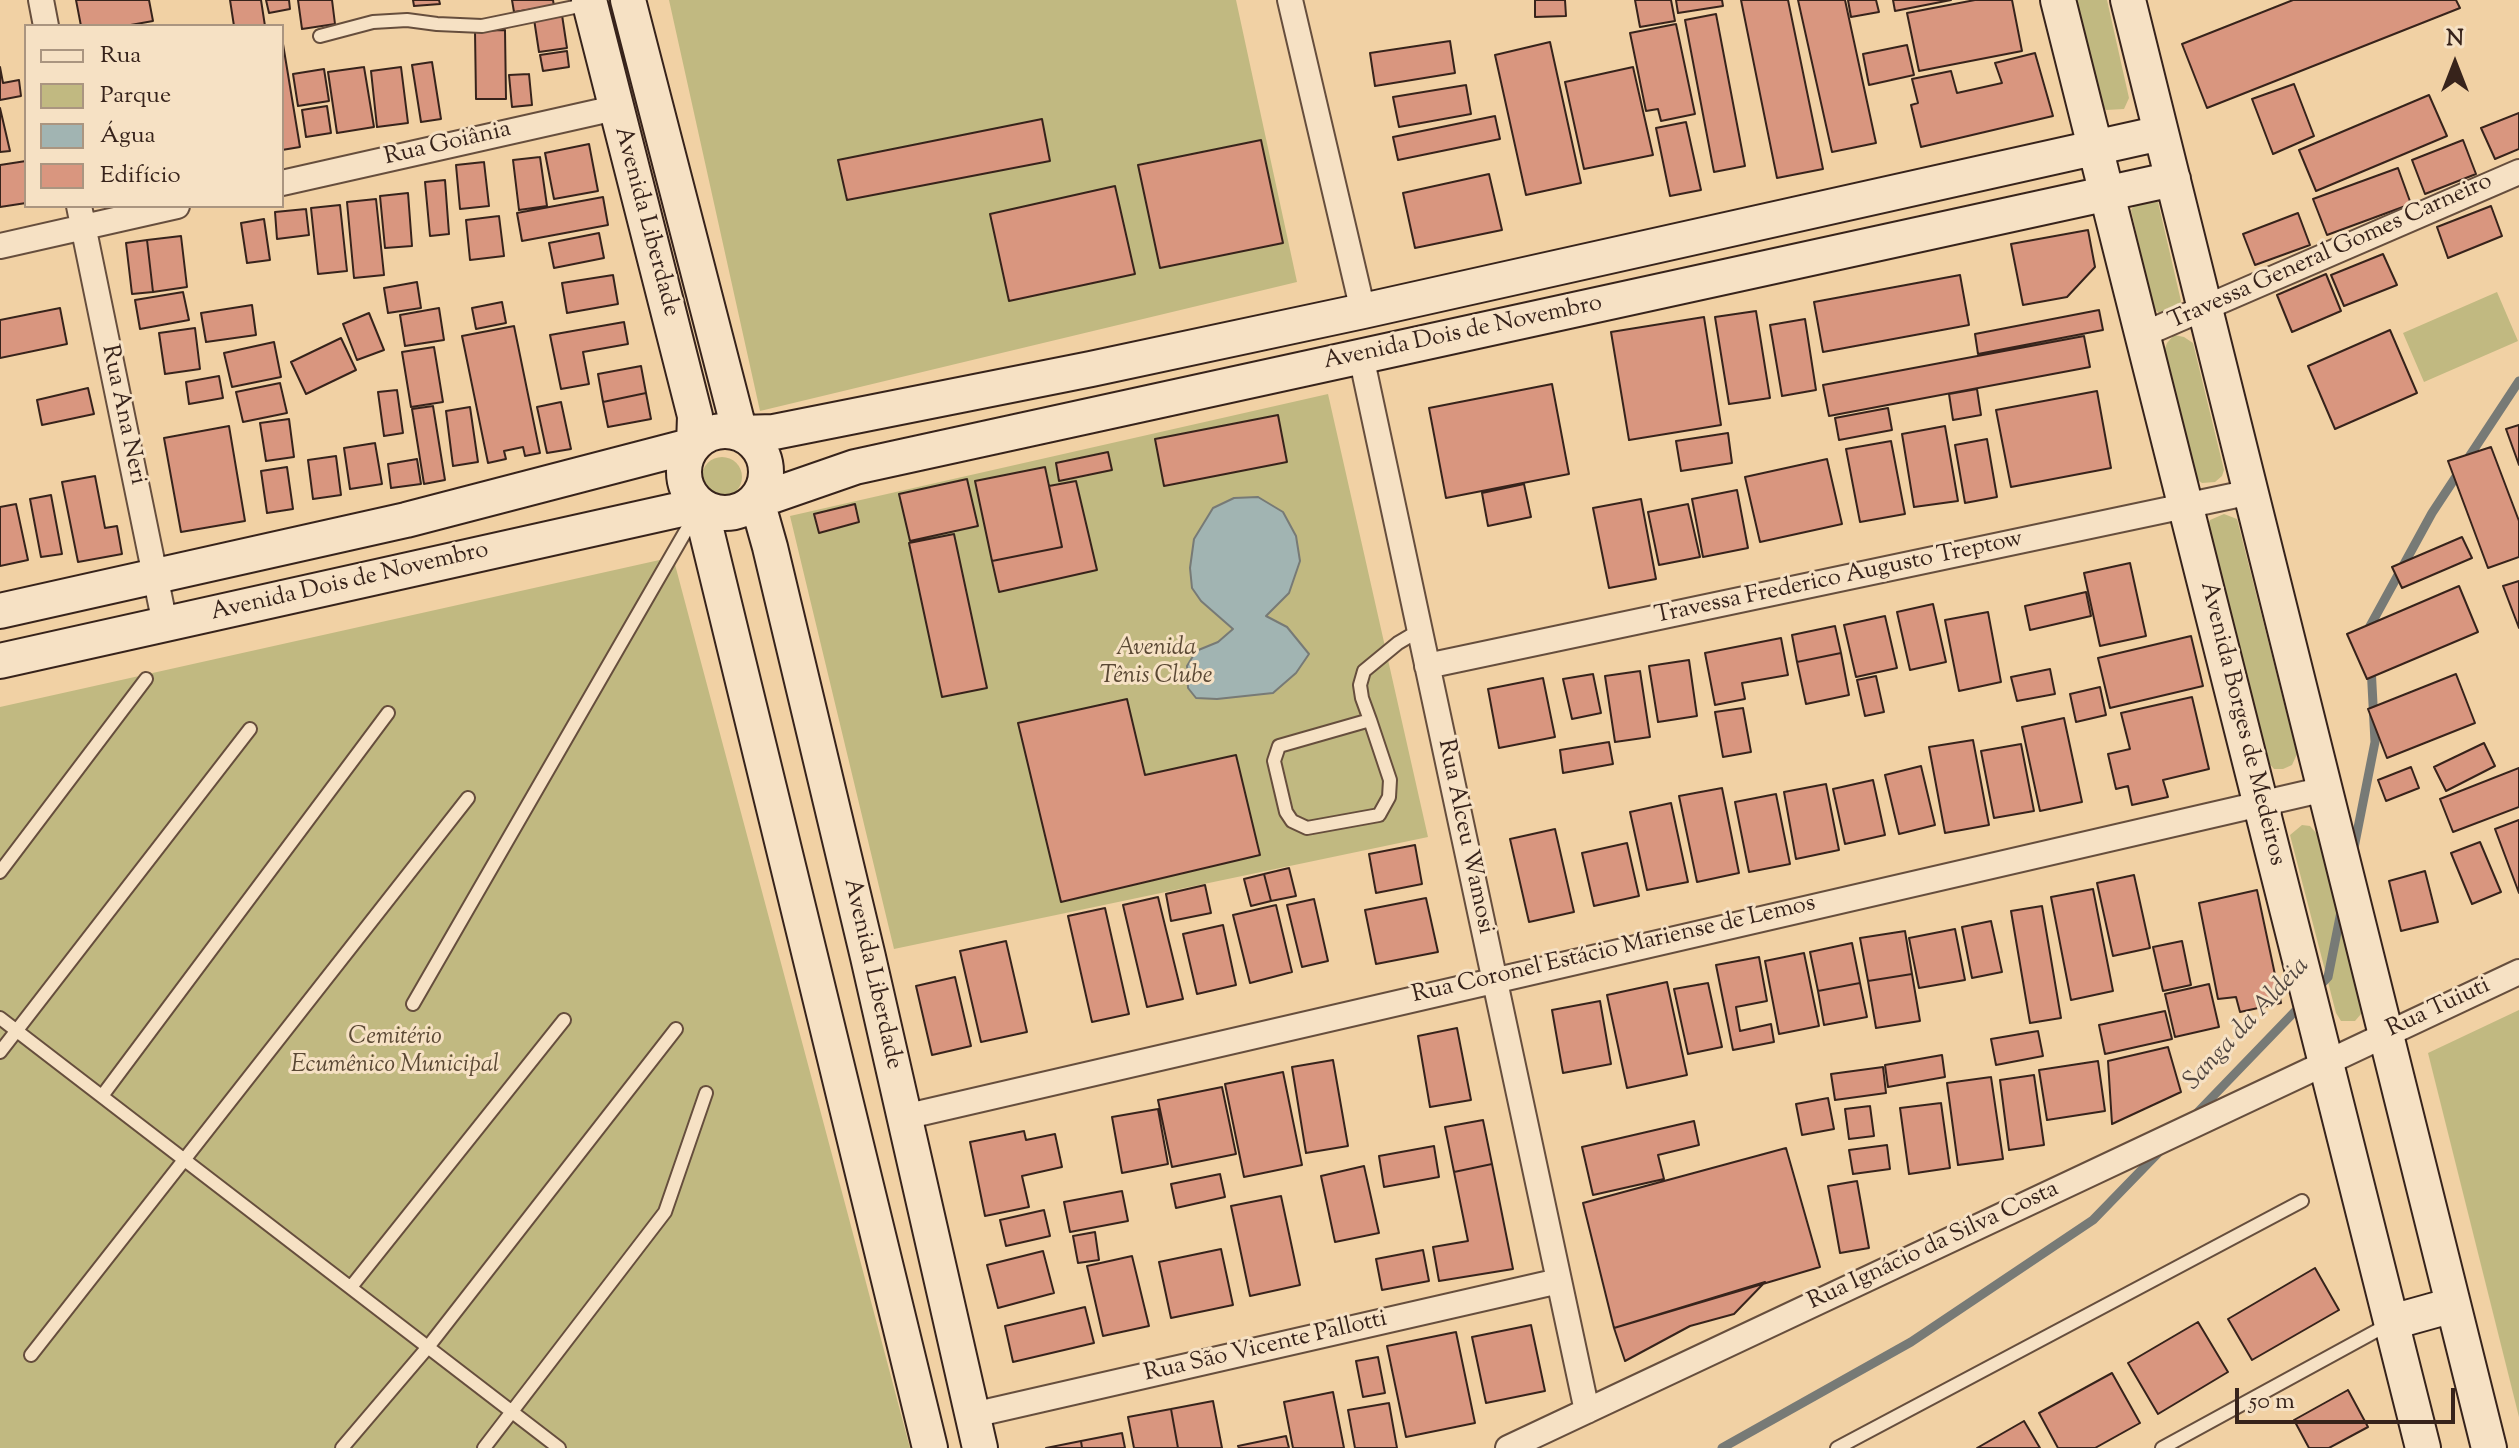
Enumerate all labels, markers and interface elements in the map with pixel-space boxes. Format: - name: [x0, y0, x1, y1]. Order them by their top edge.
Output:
- legend: [24, 24, 284, 208]
- north arrow: [2415, 24, 2495, 104]
- text: N: [2446, 24, 2464, 56]
- text: Rua: [100, 39, 141, 73]
- text: Parque: [100, 79, 171, 113]
- street label: Rua Goiânia: [382, 116, 514, 174]
- text: Água: [100, 119, 156, 153]
- street label: Avenida Liberdade: [606, 124, 684, 320]
- text: Edifício: [100, 159, 181, 193]
- street label: Travessa General Gomes Carneiro: [2165, 168, 2497, 338]
- street label: Avenida Dois de Novembro: [1321, 290, 1605, 378]
- street label: Rua Ana Neri: [93, 342, 151, 488]
- street label: Travessa Frederico Augusto Treptow: [1652, 526, 2026, 632]
- street label: Avenida Dois de Novembro: [208, 537, 492, 629]
- street label: Avenida Borges de Medeiros: [2192, 579, 2290, 869]
- park label: Avenida Tênis Clube: [1100, 636, 1212, 692]
- street label: Rua Alceu Wamosi: [1429, 737, 1499, 937]
- street label: Avenida Liberdade: [835, 876, 907, 1072]
- street label: Rua Coronel Estácio Mariense de Lemos: [1410, 891, 1818, 1011]
- water label: Sanga da Aldeia: [2178, 952, 2318, 1098]
- street label: Rua Tuiuti: [2383, 973, 2495, 1045]
- park label: Cemitério Ecumênico Municipal: [291, 1025, 499, 1081]
- street label: Rua Ignácio da Silva Costa: [1804, 1176, 2064, 1318]
- street label: Rua São Vicente Pallotti: [1142, 1306, 1390, 1390]
- scale bar: [2239, 1372, 2459, 1422]
- text: 50 m: [2249, 1385, 2295, 1419]

